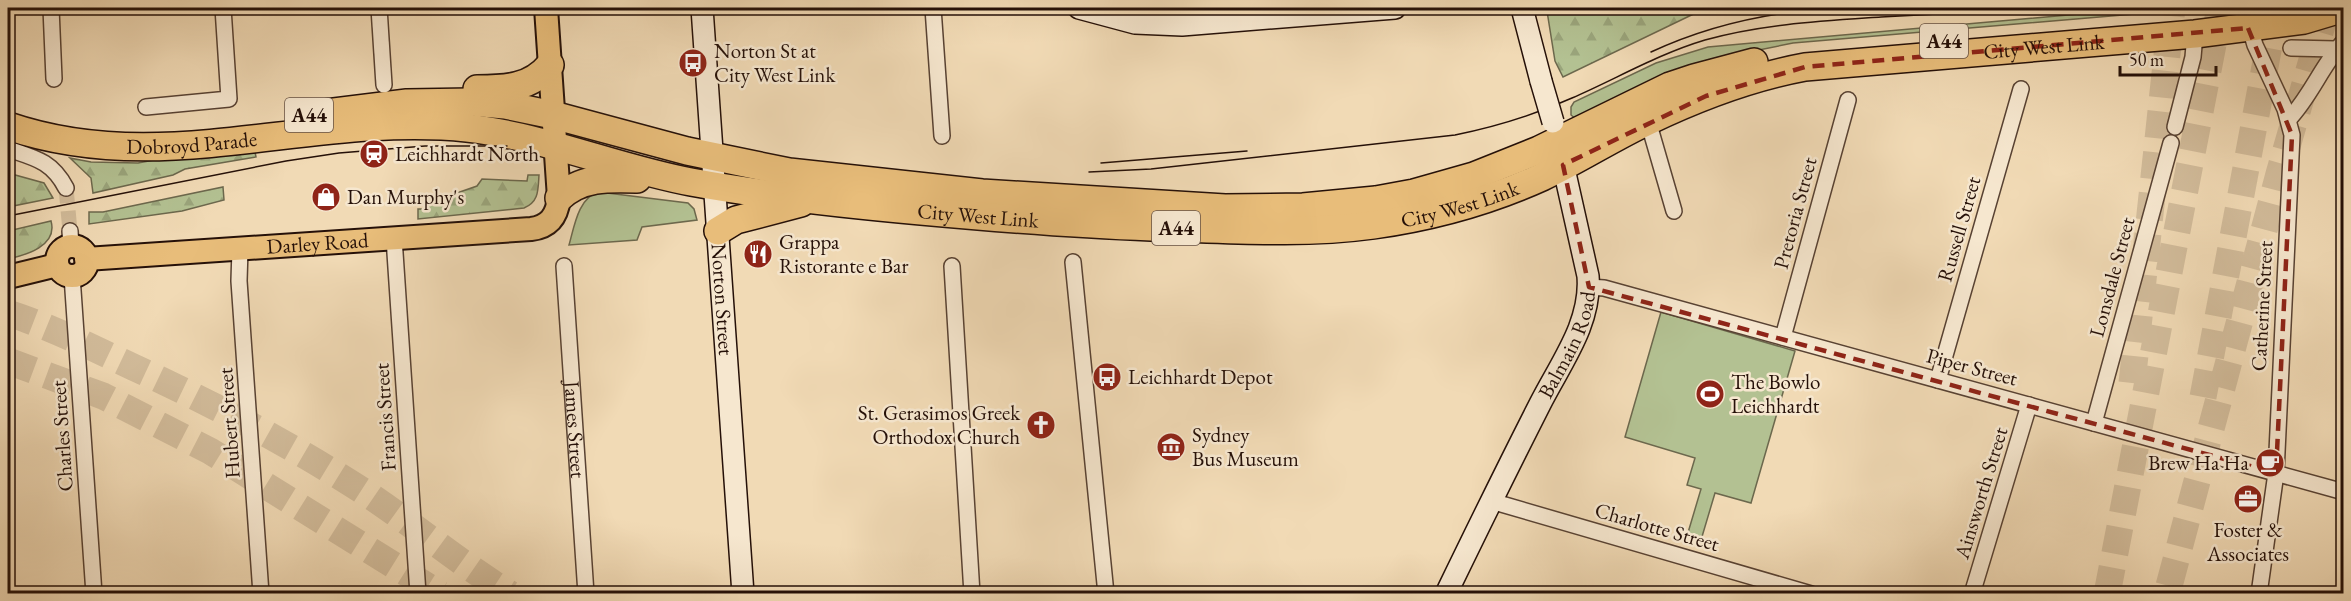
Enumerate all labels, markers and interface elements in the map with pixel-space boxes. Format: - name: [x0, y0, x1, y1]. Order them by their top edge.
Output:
- road number: A44: [1920, 24, 1968, 58]
- street label: City West Link: [1982, 28, 2107, 65]
- place label: Norton St at City West Link: [714, 37, 836, 88]
- scale bar: [2120, 39, 2216, 77]
- bus stop icon: Norton St at City West Link: [677, 47, 709, 79]
- text: 50 m: [2129, 48, 2164, 71]
- road number: A44: [285, 98, 333, 132]
- street label: Dobroyd Parade: [126, 125, 258, 160]
- station icon: Leichhardt North: [358, 138, 390, 170]
- place label: Leichhardt North: [395, 140, 539, 167]
- street label: Pretoria Street: [1767, 154, 1822, 272]
- street label: Russell Street: [1931, 173, 1987, 285]
- street label: City West Link: [1399, 174, 1524, 233]
- shop icon: Dan Murphy's: [310, 181, 342, 213]
- place label: Dan Murphy's: [347, 183, 464, 210]
- street label: City West Link: [916, 197, 1041, 234]
- road number: A44: [1152, 211, 1200, 245]
- street label: Lonsdale Street: [2083, 214, 2141, 340]
- street label: Darley Road: [266, 226, 370, 260]
- place label: Grappa Ristorante e Bar: [779, 228, 908, 279]
- restaurant icon: Grappa Ristorante e Bar: [742, 238, 774, 270]
- street label: Catherine Street: [2245, 240, 2278, 372]
- street label: Norton Street: [705, 242, 740, 357]
- street label: Balmain Road: [1532, 289, 1601, 403]
- street label: Piper Street: [1924, 341, 2021, 392]
- bus stop icon: Leichhardt Depot: [1091, 361, 1123, 393]
- street label: Francis Street: [367, 362, 402, 472]
- place label: Leichhardt Depot: [1128, 363, 1273, 390]
- street label: Hubert Street: [211, 366, 246, 479]
- place label: The Bowlo Leichhardt: [1731, 368, 1821, 419]
- street label: James Street: [559, 378, 592, 479]
- sports icon: The Bowlo Leichhardt: [1694, 378, 1726, 410]
- street label: Charles Street: [44, 379, 79, 493]
- place label: St. Gerasimos Greek Orthodox Church: [858, 399, 1021, 450]
- church icon: St. Gerasimos Greek Orthodox Church: [1025, 409, 1057, 441]
- place label: Sydney Bus Museum: [1192, 421, 1299, 472]
- street label: Ainsworth Street: [1947, 423, 2014, 563]
- museum icon: Sydney Bus Museum: [1155, 431, 1187, 463]
- cafe icon: Brew Ha Ha: [2254, 447, 2286, 479]
- place label: Brew Ha Ha: [2148, 449, 2250, 476]
- office icon: Foster & Associates: [2232, 483, 2264, 515]
- street label: Charlotte Street: [1592, 496, 1723, 557]
- place label: Foster & Associates: [2206, 516, 2289, 567]

